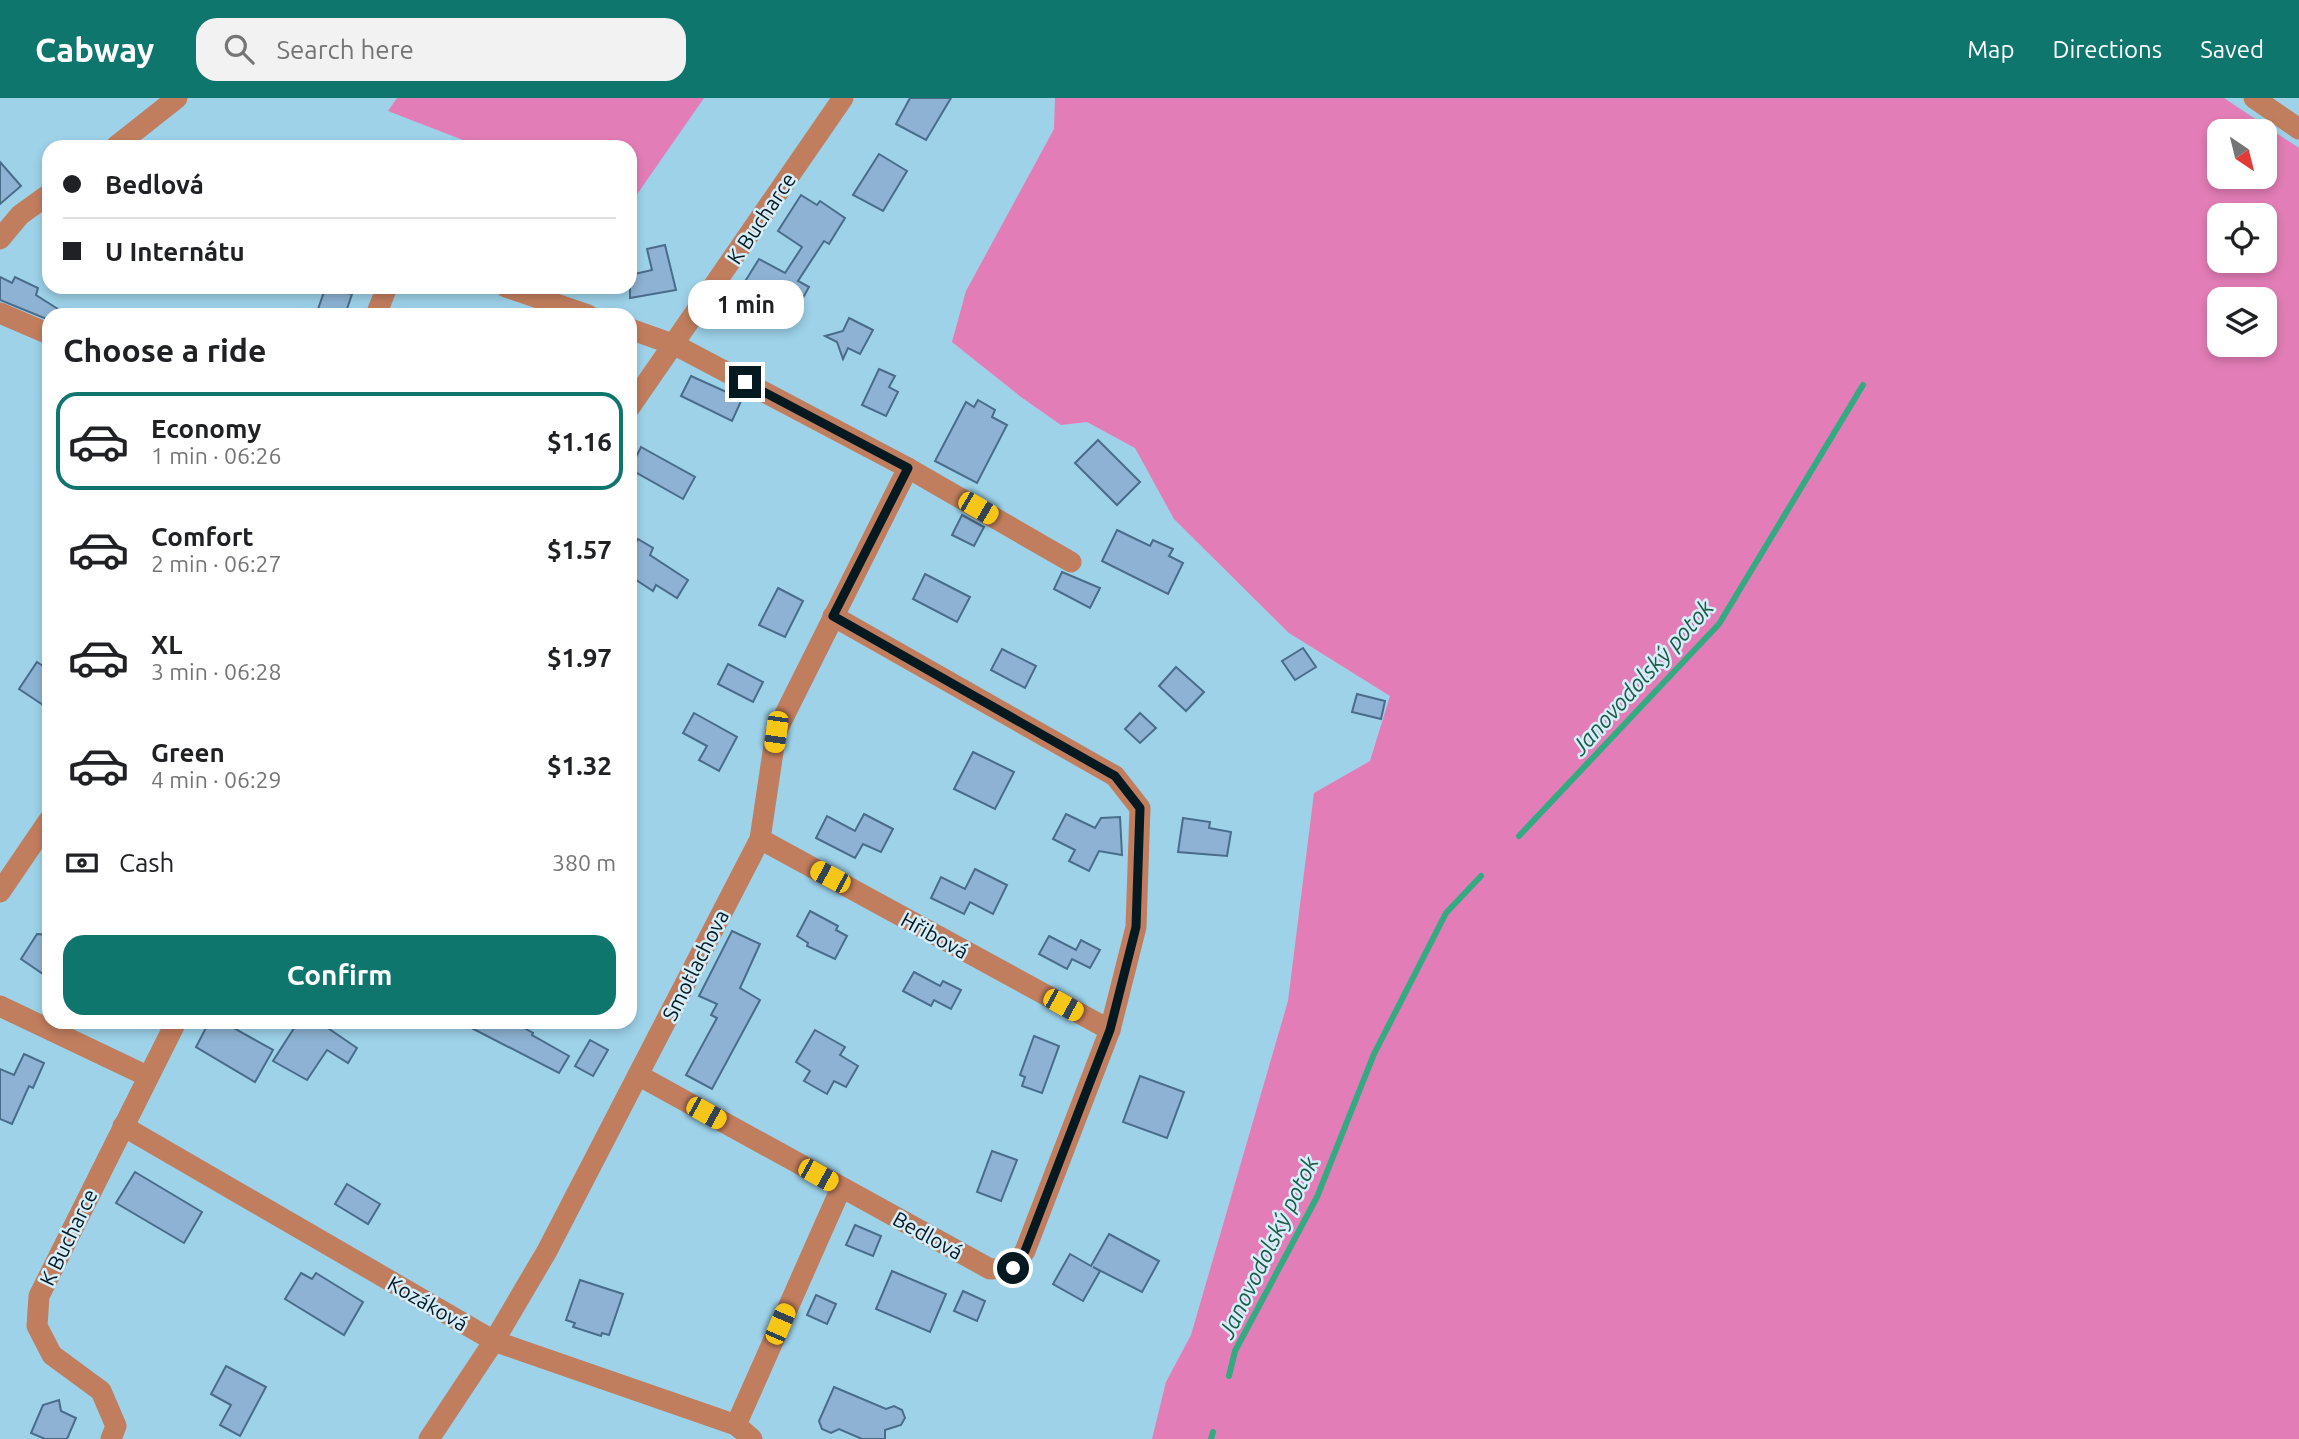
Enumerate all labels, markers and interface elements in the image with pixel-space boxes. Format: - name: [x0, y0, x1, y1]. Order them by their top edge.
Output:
- search box: [196, 18, 686, 81]
- icon: search: [220, 30, 258, 68]
- text: Cabway: [35, 31, 154, 68]
- text: Search here: [276, 35, 414, 64]
- text: Map: [1967, 36, 2014, 63]
- text: Directions: [2052, 36, 2162, 63]
- text: Saved: [2200, 36, 2264, 63]
- north arrow: [2207, 119, 2277, 189]
- map controls: [2207, 119, 2277, 357]
- street label: K Bucharce: [722, 168, 800, 268]
- text: Bedlová: [105, 170, 204, 199]
- button: locate: [2207, 203, 2277, 273]
- text: U Internátu: [105, 237, 245, 266]
- callout: 1 min: [687, 280, 803, 330]
- button: layers: [2207, 287, 2277, 357]
- text: 1 min: [717, 292, 775, 317]
- text: Choose a ride: [63, 332, 266, 368]
- route end: [729, 366, 761, 398]
- icon: car: [67, 410, 130, 473]
- text: Economy: [151, 414, 261, 443]
- text: $1.16: [547, 427, 612, 456]
- text: 1 min · 06:26: [151, 443, 282, 468]
- car: [955, 488, 1002, 528]
- icon: car: [67, 518, 130, 581]
- text: Comfort: [151, 522, 254, 551]
- text: $1.57: [547, 535, 612, 564]
- text: 2 min · 06:27: [151, 551, 282, 576]
- water label: Janovodolský potok: [1565, 595, 1718, 760]
- icon: car: [67, 626, 130, 689]
- text: XL: [151, 630, 182, 659]
- text: $1.97: [547, 643, 612, 672]
- text: 3 min · 06:28: [151, 659, 282, 684]
- car: [763, 710, 790, 754]
- icon: car: [67, 734, 130, 797]
- text: Green: [151, 738, 225, 767]
- text: $1.32: [547, 751, 612, 780]
- text: 4 min · 06:29: [151, 767, 282, 792]
- icon: cash: [63, 844, 101, 882]
- text: Cash: [119, 848, 174, 877]
- text: 380 m: [552, 850, 616, 875]
- car: [807, 858, 854, 896]
- street label: Smotlachova: [657, 906, 733, 1024]
- street label: Hřibová: [897, 907, 973, 963]
- button: Confirm: [63, 935, 616, 1015]
- car: [1040, 986, 1087, 1024]
- car: [683, 1094, 730, 1132]
- water label: Janovodolský potok: [1213, 1152, 1323, 1343]
- car: [795, 1156, 842, 1194]
- street label: K Bucharce: [34, 1185, 102, 1289]
- street label: Bedlová: [889, 1206, 967, 1264]
- route start: [997, 1252, 1029, 1284]
- street label: Kozáková: [384, 1270, 472, 1336]
- car: [763, 1301, 798, 1347]

